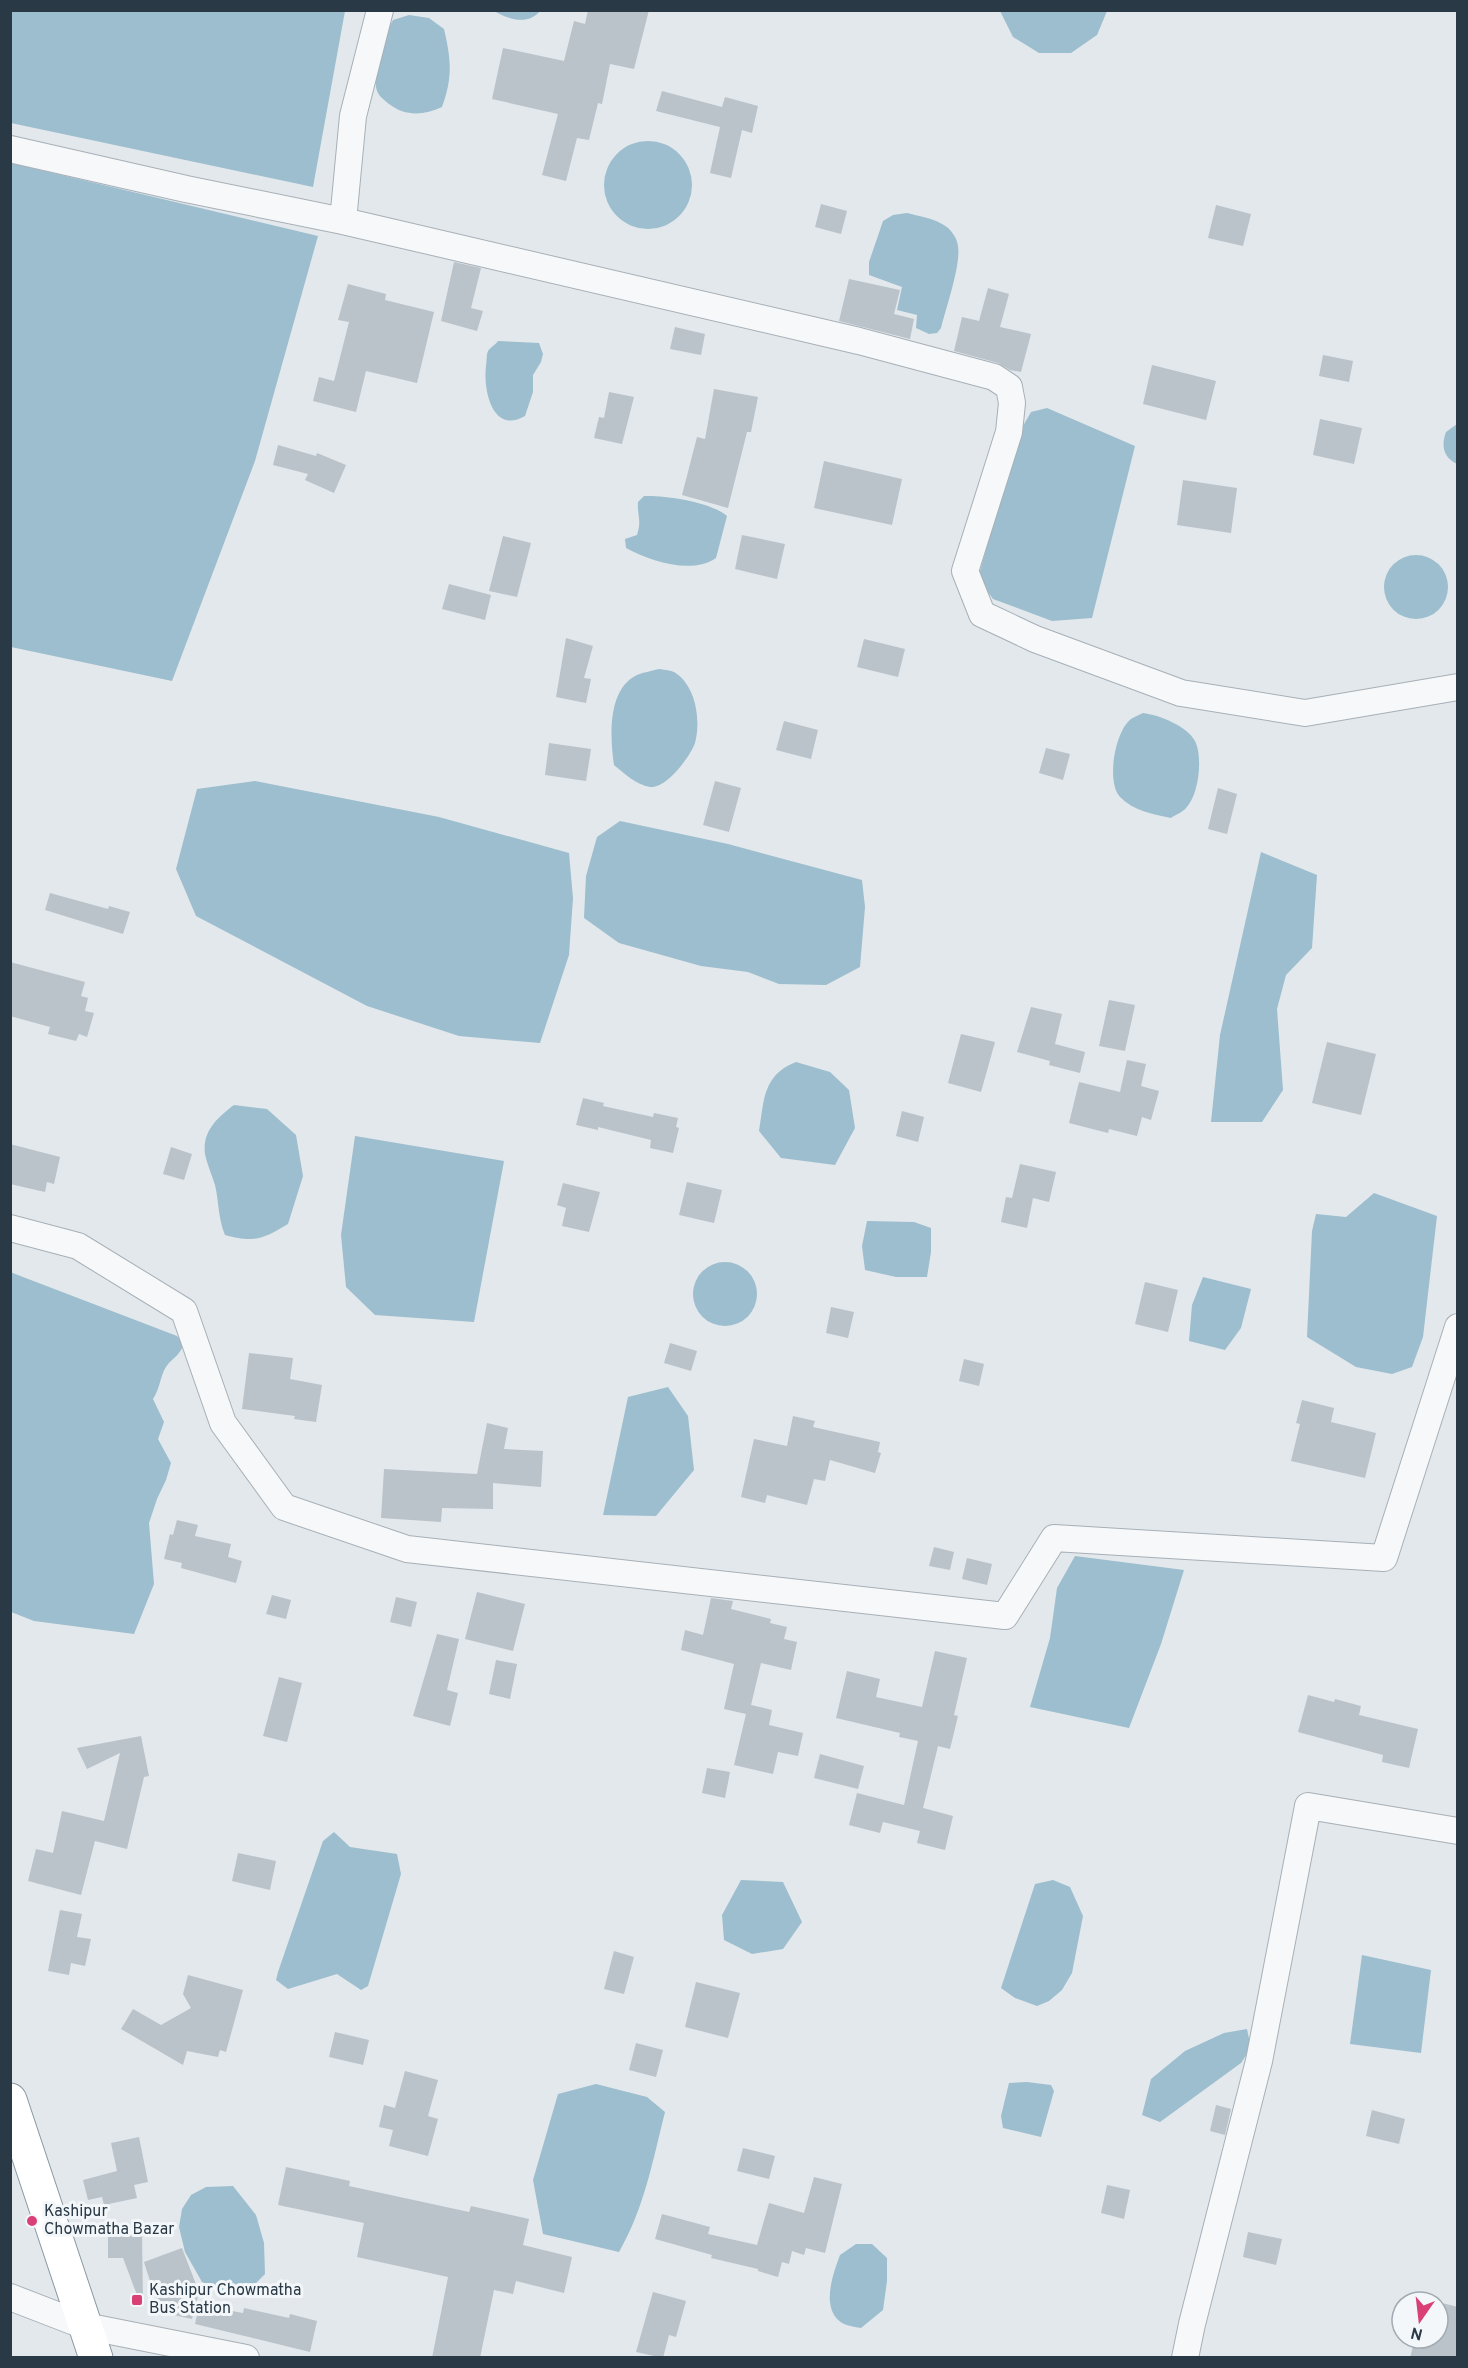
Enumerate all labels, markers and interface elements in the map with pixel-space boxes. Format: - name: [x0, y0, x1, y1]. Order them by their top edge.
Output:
- place label: Kashipur Chowmatha Bazar: [44, 2202, 175, 2240]
- marker: Kashipur Chowmatha Bazar: [25, 2214, 39, 2228]
- place label: Kashipur Chowmatha Bus Station: [149, 2281, 301, 2319]
- north arrow: [1390, 2290, 1450, 2350]
- marker: Kashipur Chowmatha Bus Station: [130, 2293, 144, 2307]
- text: N: [1409, 2322, 1425, 2344]

